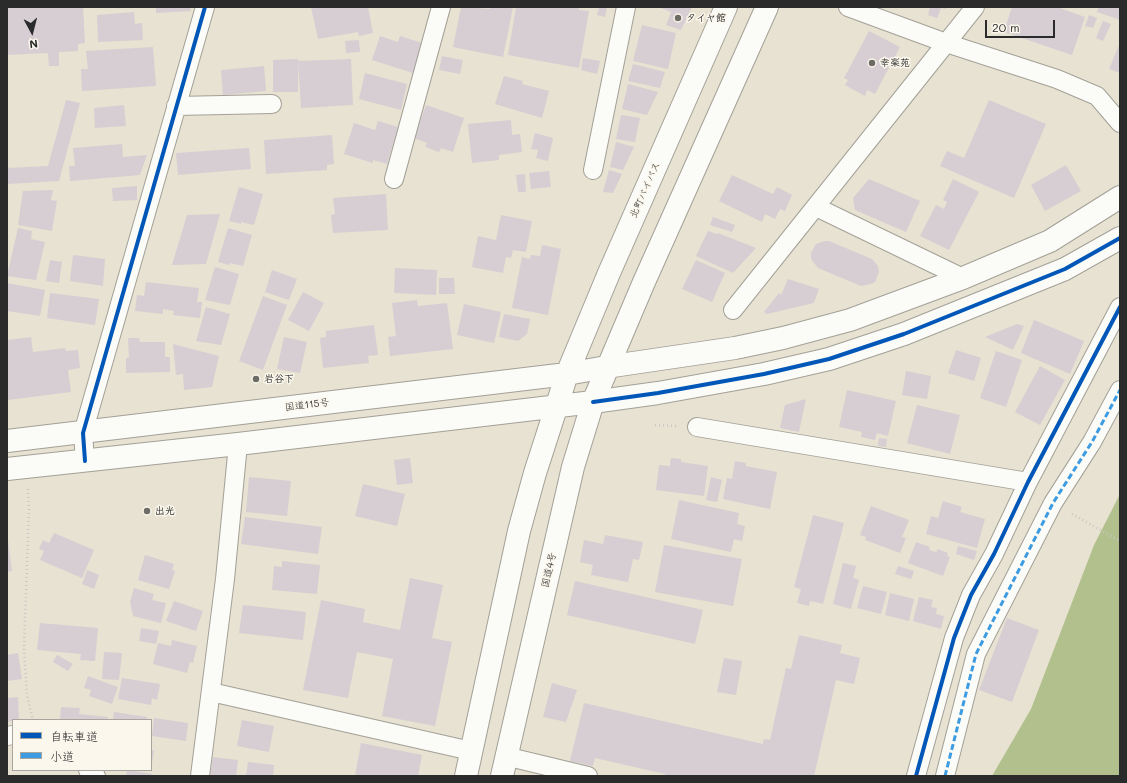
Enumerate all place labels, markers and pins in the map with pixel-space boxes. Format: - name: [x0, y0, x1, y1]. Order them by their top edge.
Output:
- place label: タイヤ館: [686, 12, 726, 24]
- marker: タイヤ館: [673, 13, 683, 23]
- place label: 幸楽苑: [880, 57, 910, 69]
- marker: 幸楽苑: [867, 58, 877, 68]
- place label: 岩谷下: [264, 373, 294, 385]
- marker: 岩谷下: [251, 374, 261, 384]
- place label: 出光: [155, 505, 175, 517]
- marker: 出光: [142, 506, 152, 516]

